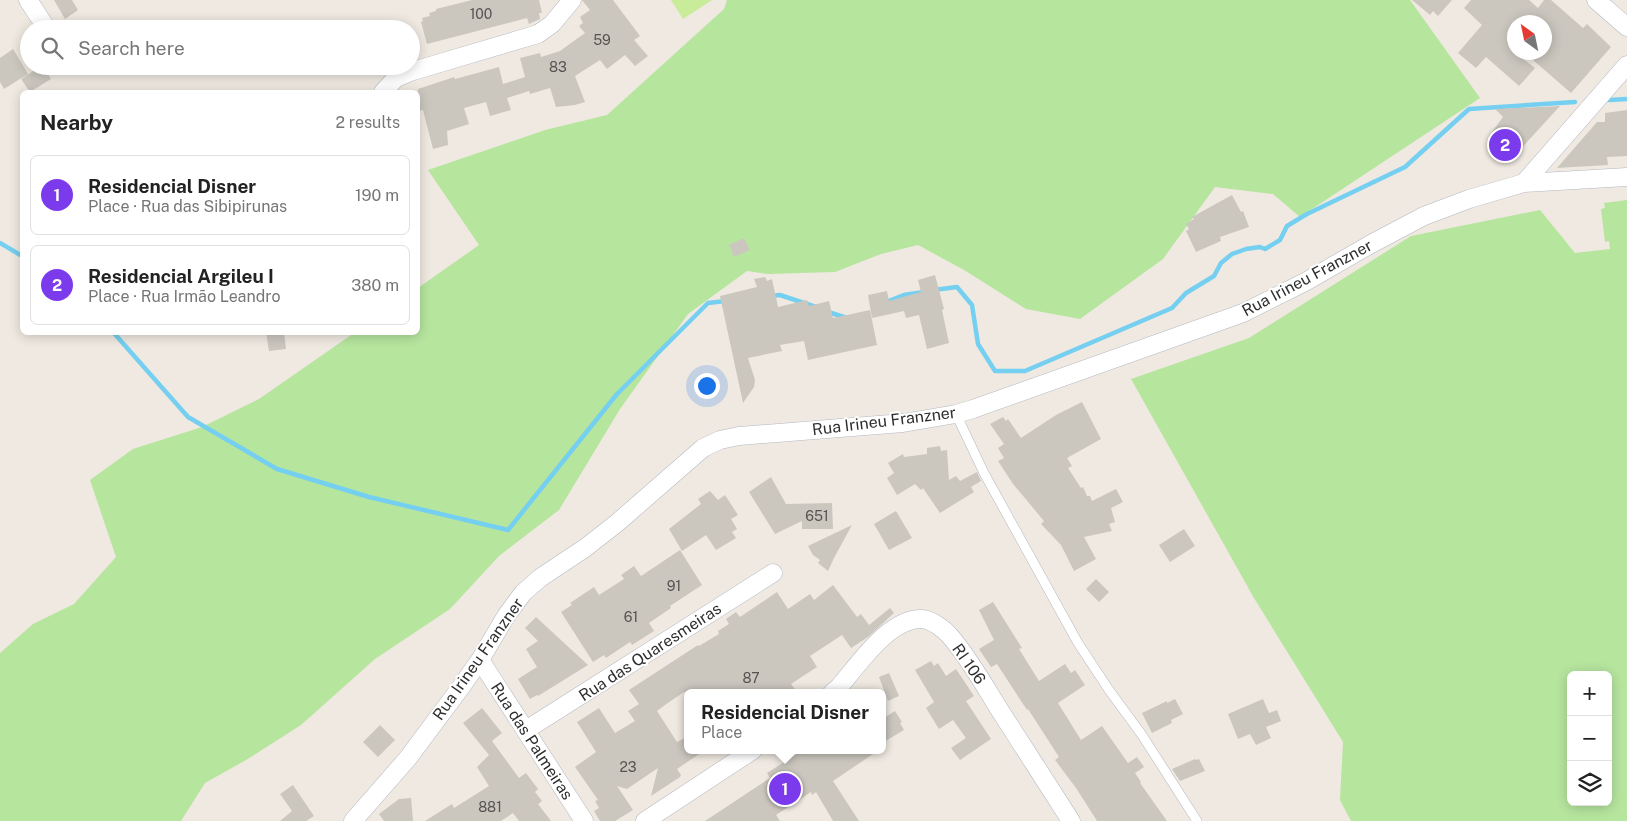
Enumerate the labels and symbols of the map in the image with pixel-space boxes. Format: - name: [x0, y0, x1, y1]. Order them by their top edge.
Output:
- house number: 100: [470, 6, 492, 22]
- north arrow: [1507, 15, 1552, 60]
- house number: 59: [593, 32, 611, 48]
- house number: 83: [549, 59, 567, 75]
- pin: 2: [1489, 126, 1521, 164]
- street label: Rua Irineu Franzner: [1239, 236, 1375, 320]
- your location: [694, 373, 720, 399]
- street label: Rua Irineu Franzner: [811, 403, 957, 439]
- house number: 651: [805, 508, 829, 524]
- house number: 91: [667, 578, 681, 594]
- street label: Rua Irineu Franzner: [429, 594, 527, 724]
- street label: Rua das Quaresmeiras: [575, 599, 725, 705]
- house number: 61: [624, 609, 638, 625]
- street label: RI 106: [948, 640, 990, 688]
- house number: 87: [742, 670, 760, 686]
- street label: Rua das Palmeiras: [487, 679, 577, 803]
- house number: 23: [619, 759, 637, 775]
- pin: 1: [769, 770, 801, 808]
- house number: 881: [478, 799, 502, 815]

